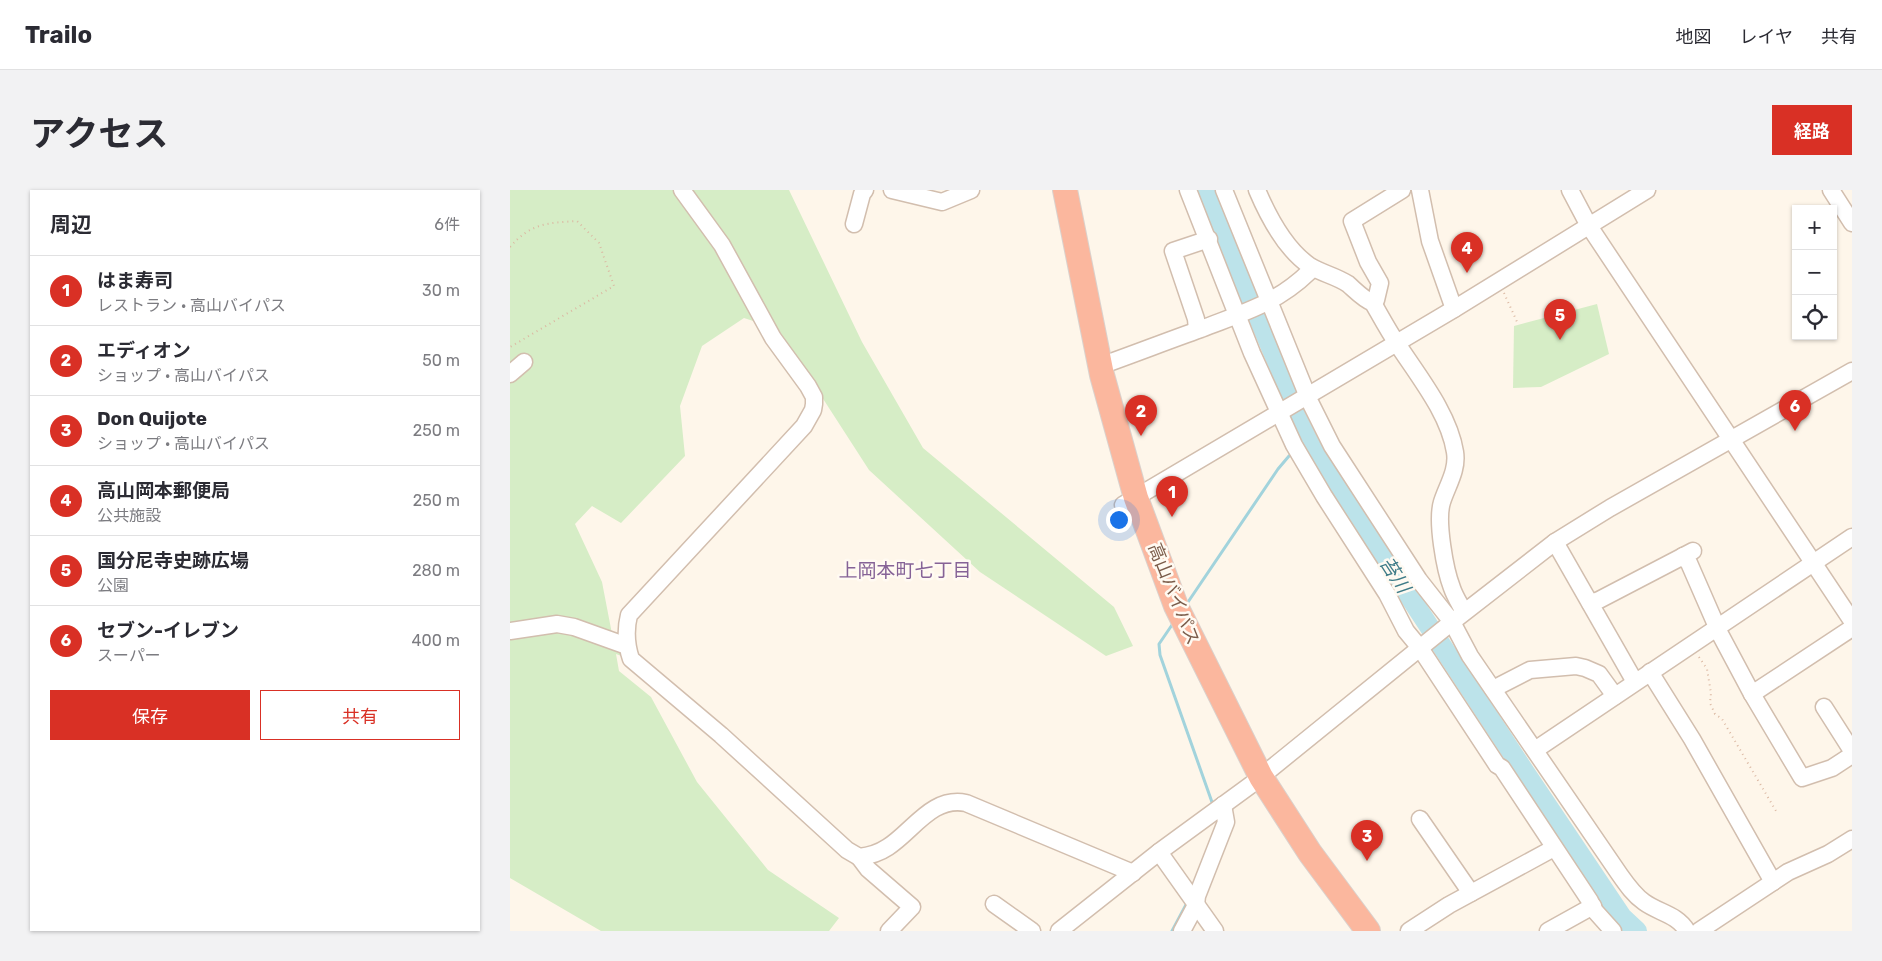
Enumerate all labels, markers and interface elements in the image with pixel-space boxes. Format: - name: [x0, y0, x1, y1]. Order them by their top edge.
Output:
- text: Trailo: [25, 21, 92, 49]
- text: 地図: [1676, 26, 1712, 48]
- text: レイヤ: [1740, 26, 1793, 48]
- text: 共有: [1821, 26, 1857, 48]
- button: 経路: [1772, 105, 1852, 155]
- text: アクセス: [30, 113, 168, 155]
- map controls: [1792, 205, 1837, 340]
- button: +: [1792, 205, 1837, 250]
- text: 周辺: [50, 212, 92, 237]
- text: 6件: [434, 215, 460, 234]
- pin: 4: [1451, 232, 1483, 273]
- button: −: [1792, 250, 1837, 295]
- text: はま寿司: [97, 269, 173, 292]
- text: 1: [62, 281, 70, 300]
- text: 30 m: [422, 281, 460, 300]
- button: locate: [1792, 295, 1837, 340]
- text: レストラン · 高山バイパス: [97, 296, 286, 315]
- pin: 5: [1544, 299, 1576, 340]
- text: エディオン: [97, 339, 191, 362]
- text: 2: [61, 351, 71, 370]
- text: 50 m: [422, 351, 460, 370]
- text: ショップ · 高山バイパス: [97, 366, 270, 385]
- pin: 6: [1779, 390, 1811, 431]
- pin: 2: [1125, 395, 1157, 436]
- text: Don Quijote: [97, 407, 207, 430]
- text: 3: [61, 421, 71, 440]
- text: 250 m: [413, 421, 460, 440]
- text: ショップ · 高山バイパス: [97, 434, 270, 453]
- pin: 1: [1156, 476, 1188, 517]
- text: 高山岡本郵便局: [97, 479, 230, 502]
- text: 4: [61, 491, 71, 510]
- text: 250 m: [413, 491, 460, 510]
- text: 公共施設: [97, 506, 161, 525]
- your location: [1106, 507, 1132, 533]
- street label: 高山バイパス: [1144, 540, 1204, 648]
- text: 国分尼寺史跡広場: [97, 549, 249, 572]
- water label: 苔川: [1375, 553, 1416, 599]
- district label: 上岡本町七丁目: [838, 559, 972, 582]
- text: 5: [61, 561, 71, 580]
- text: 280 m: [412, 561, 460, 580]
- text: 公園: [97, 576, 129, 595]
- text: セブン-イレブン: [97, 619, 239, 642]
- text: 6: [61, 631, 71, 650]
- text: 400 m: [412, 631, 460, 650]
- text: スーパー: [97, 646, 161, 665]
- button: 保存: [50, 690, 250, 740]
- button: 共有: [260, 690, 460, 740]
- pin: 3: [1351, 820, 1383, 861]

